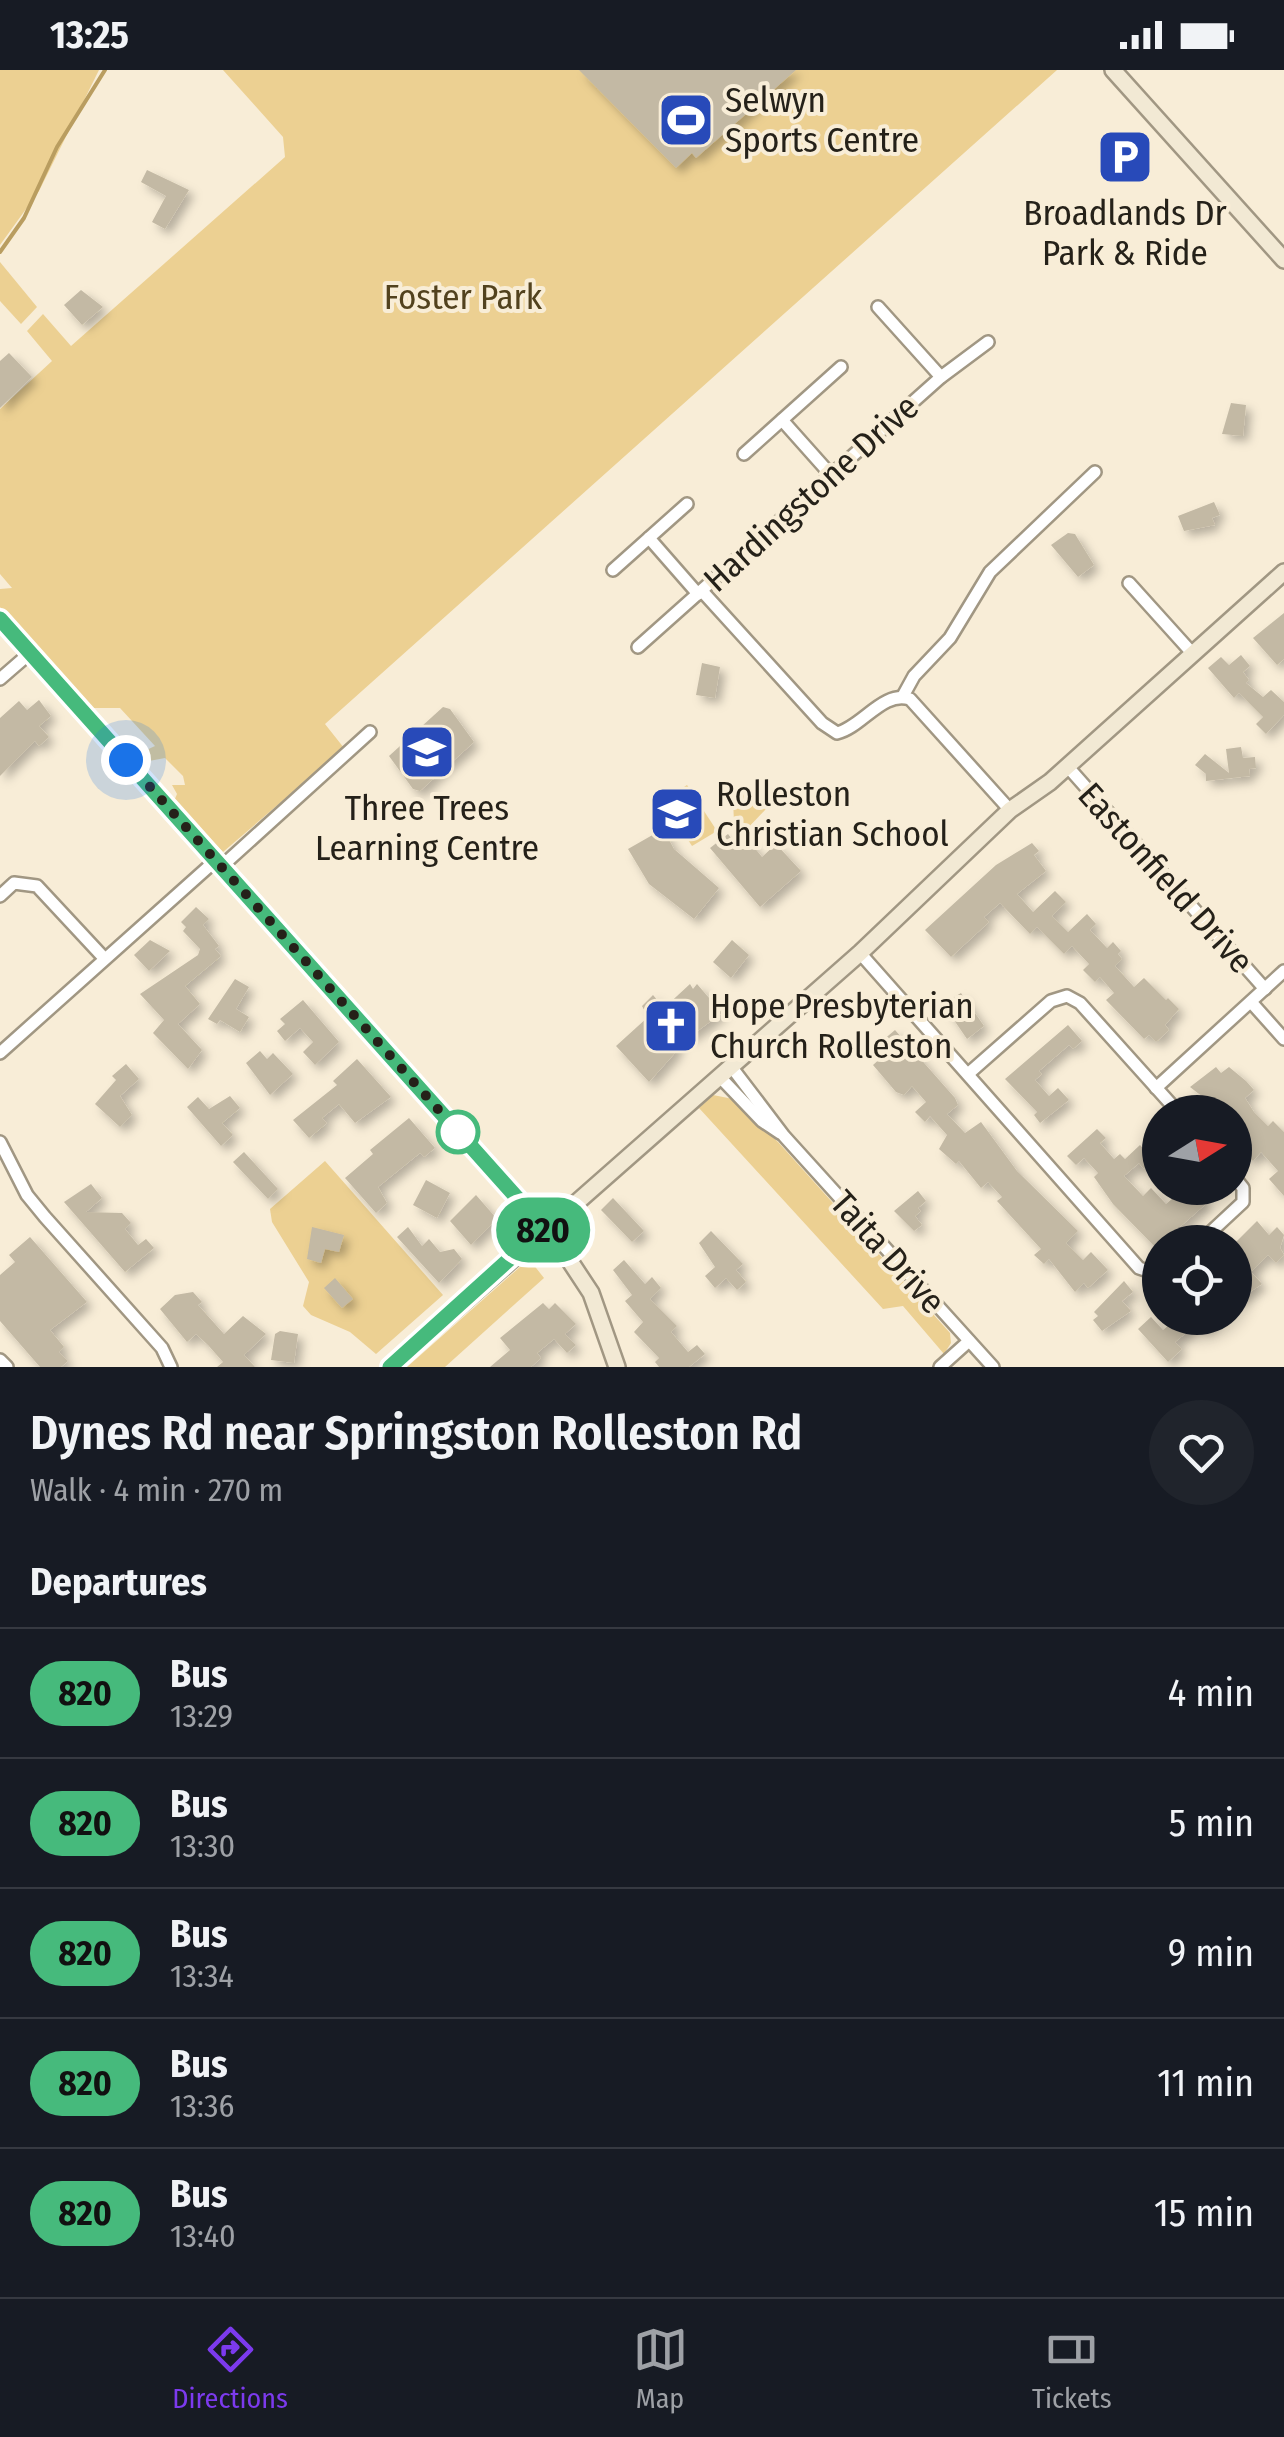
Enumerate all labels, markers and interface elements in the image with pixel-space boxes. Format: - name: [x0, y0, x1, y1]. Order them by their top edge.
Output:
- text: 13:25: [50, 12, 129, 58]
- place label: Selwyn Sports Centre: [725, 79, 919, 161]
- sports icon: Selwyn Sports Centre: [656, 90, 716, 150]
- parking icon: Broadlands Dr Park & Ride: [1095, 127, 1155, 187]
- place label: Broadlands Dr Park & Ride: [1023, 192, 1227, 274]
- park label: Foster Park: [384, 276, 543, 318]
- street label: Hardingstone Drive: [695, 386, 927, 600]
- school or university icon: Three Trees Learning Centre: [397, 722, 457, 782]
- your location: [101, 735, 151, 785]
- place label: Rolleston Christian School: [716, 773, 949, 855]
- street label: Eastonfield Drive: [1070, 774, 1262, 982]
- school or university icon: Rolleston Christian School: [647, 784, 707, 844]
- place label: Three Trees Learning Centre: [315, 787, 539, 869]
- place label: Hope Presbyterian Church Rolleston: [710, 985, 974, 1067]
- church icon: Hope Presbyterian Church Rolleston: [641, 996, 701, 1056]
- north arrow: [1142, 1095, 1252, 1205]
- map controls: [1142, 1095, 1252, 1335]
- unlabelled marker: [437, 1111, 479, 1153]
- street label: Taita Drive: [822, 1182, 954, 1322]
- line badge: 820: [486, 1198, 600, 1262]
- text: 820: [516, 1209, 570, 1251]
- button: locate: [1142, 1225, 1252, 1335]
- button: heart: [1149, 1400, 1254, 1505]
- text: Dynes Rd near Springston Rolleston Rd: [30, 1404, 802, 1462]
- text: Walk · 4 min · 270 m: [30, 1471, 283, 1509]
- text: Departures: [30, 1559, 207, 1605]
- text: Bus: [170, 1651, 228, 1697]
- text: 4 min: [1168, 1670, 1254, 1716]
- text: 820: [58, 1672, 112, 1714]
- text: 13:29: [170, 1697, 233, 1735]
- text: Bus: [170, 1781, 228, 1827]
- text: 5 min: [1169, 1800, 1254, 1846]
- text: 820: [58, 1802, 112, 1844]
- text: 13:30: [170, 1827, 235, 1865]
- text: Bus: [170, 1911, 228, 1957]
- text: 9 min: [1168, 1930, 1254, 1976]
- text: 820: [58, 1932, 112, 1974]
- text: 13:34: [170, 1957, 234, 1995]
- text: Bus: [170, 2041, 228, 2087]
- text: 11 min: [1157, 2060, 1254, 2106]
- text: 820: [58, 2062, 112, 2104]
- text: 13:36: [170, 2087, 234, 2125]
- text: Bus: [170, 2171, 228, 2217]
- text: 15 min: [1154, 2190, 1254, 2236]
- text: 820: [58, 2192, 112, 2234]
- text: 13:40: [170, 2217, 236, 2255]
- tab: Directions: [172, 2322, 288, 2415]
- tab: Map: [633, 2322, 688, 2415]
- tab: Tickets: [1032, 2322, 1112, 2415]

